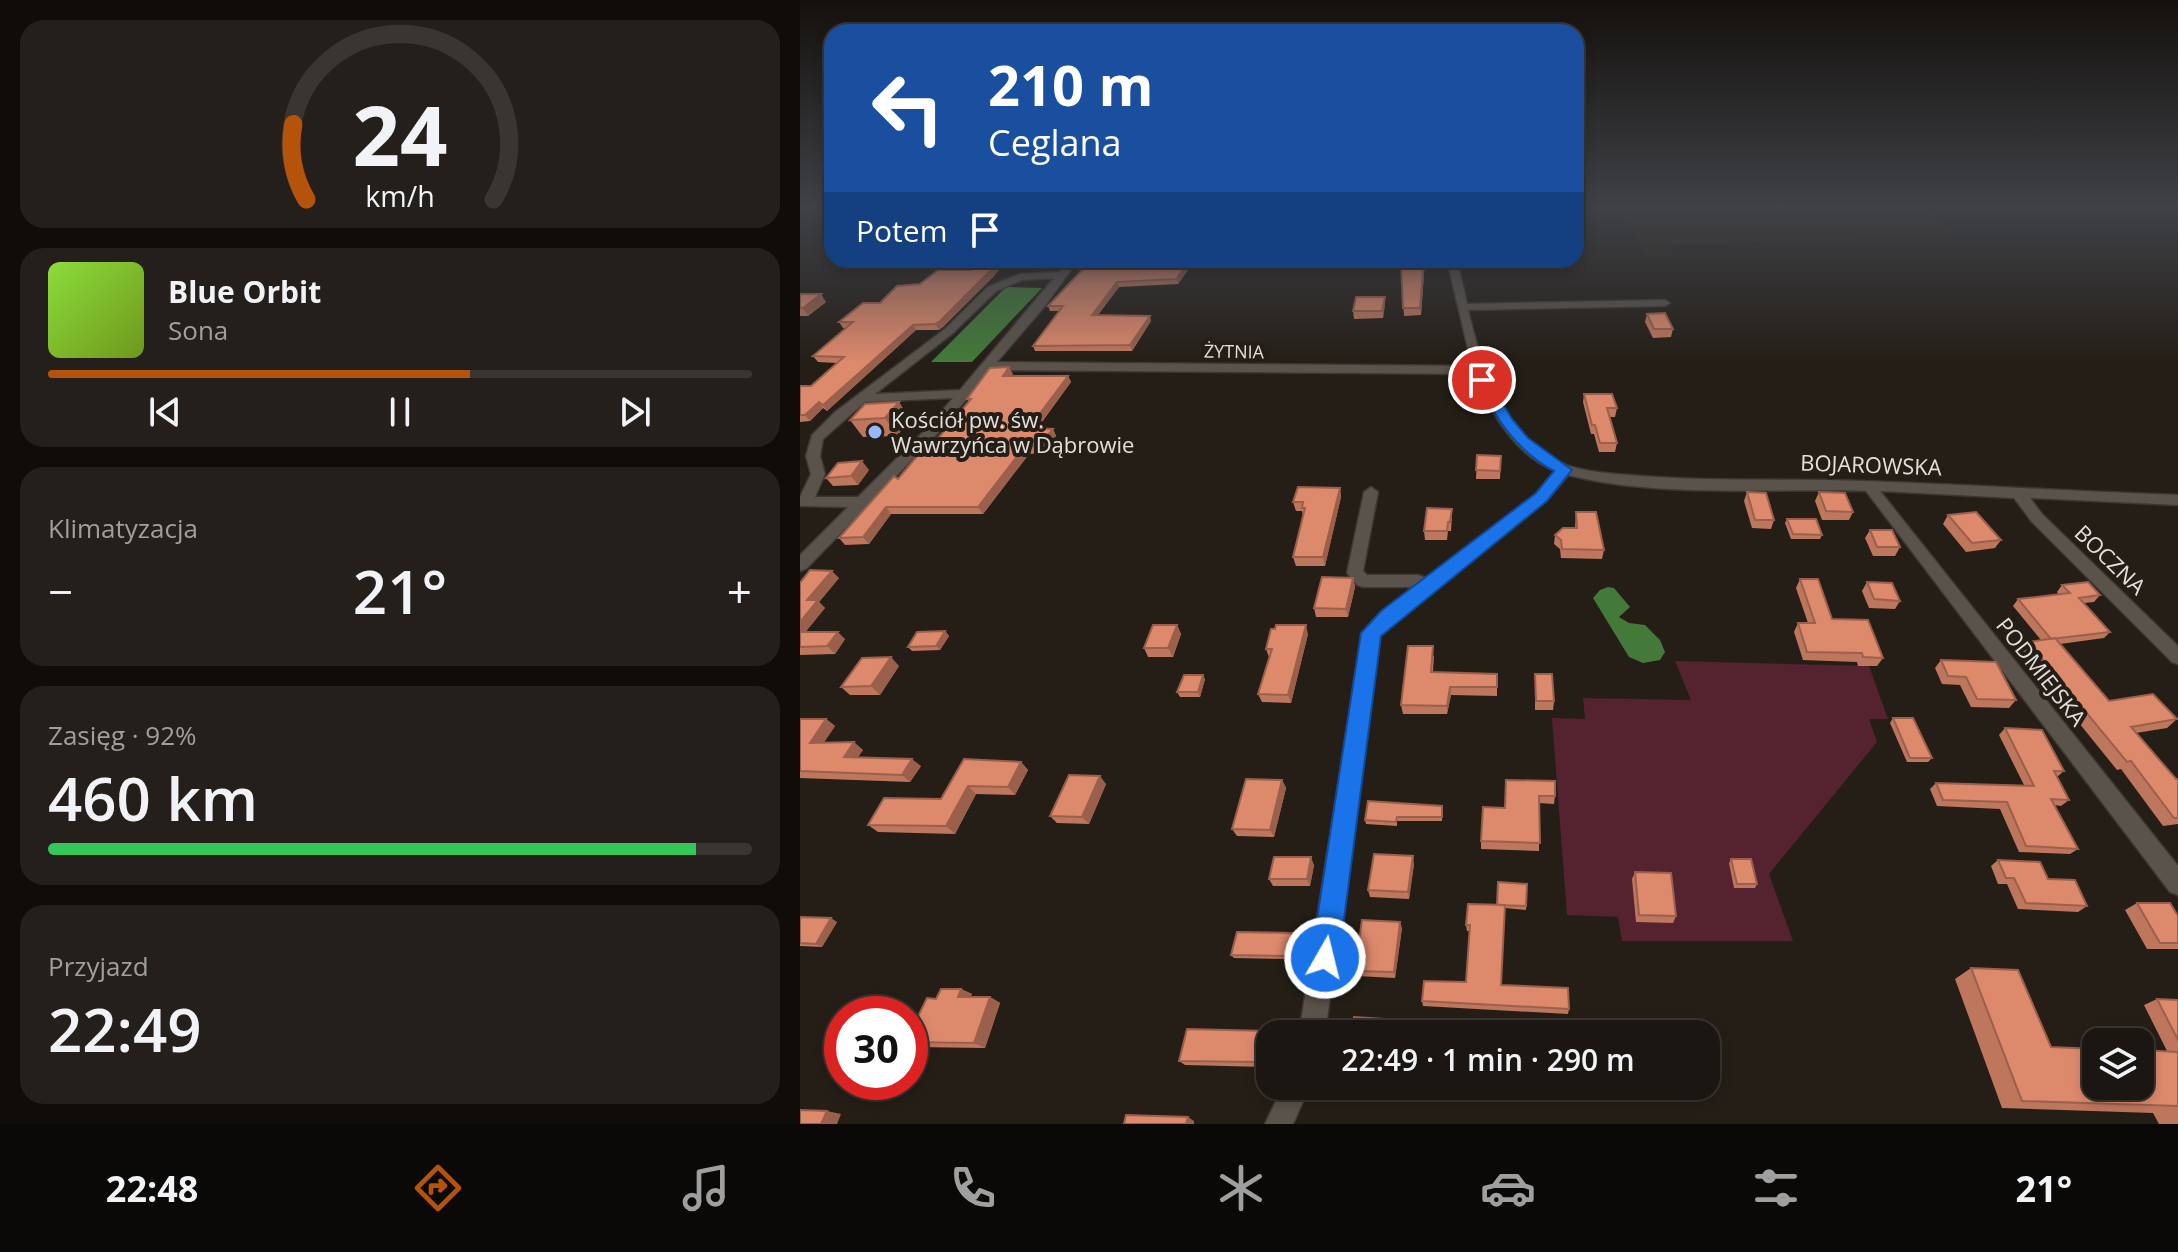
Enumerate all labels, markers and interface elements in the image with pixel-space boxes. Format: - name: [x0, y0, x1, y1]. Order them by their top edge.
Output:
- text: 210 m: [988, 46, 1154, 122]
- icon: left: [856, 56, 960, 160]
- text: 24: [352, 77, 448, 190]
- text: Ceglana: [988, 118, 1122, 167]
- text: km/h: [365, 176, 435, 215]
- icon: arrive: [963, 208, 1007, 252]
- text: Potem: [856, 210, 947, 251]
- text: Blue Orbit: [168, 271, 321, 312]
- text: Sona: [168, 312, 228, 348]
- street label: ŻYTNIA: [1204, 338, 1265, 364]
- pin: [1448, 346, 1516, 414]
- icon: arrive: [1460, 358, 1504, 402]
- icon: previous: [143, 390, 187, 434]
- icon: pause: [378, 390, 422, 434]
- icon: next: [613, 390, 657, 434]
- place label: Kościół pw. św. Wawrzyńca w Dąbrowie: [891, 404, 1134, 459]
- marker: Kościół pw. św. Wawrzyńca w Dąbrowie: [866, 423, 884, 441]
- street label: BOJAROWSKA: [1800, 447, 1942, 481]
- text: Klimatyzacja: [48, 510, 198, 546]
- street label: BOCZNA: [2069, 518, 2153, 601]
- text: 21°: [353, 550, 447, 632]
- text: −: [48, 561, 73, 621]
- text: +: [727, 561, 752, 621]
- street label: PODMIEJSKA: [1990, 611, 2094, 731]
- text: Zasięg · 92%: [48, 717, 197, 753]
- text: 460 km: [48, 757, 258, 839]
- position arrow: [1283, 916, 1367, 1000]
- text: Przyjazd: [48, 948, 149, 984]
- text: 22:49: [48, 988, 202, 1070]
- speed limit sign: 30: [824, 996, 928, 1100]
- map controls: [2082, 1028, 2154, 1100]
- button: layers: [2082, 1028, 2154, 1100]
- text: 22:49 · 1 min · 290 m: [1341, 1039, 1635, 1080]
- icon: directions: [410, 1160, 466, 1216]
- icon: music: [678, 1160, 734, 1216]
- icon: phone: [945, 1160, 1001, 1216]
- icon: climate: [1213, 1160, 1269, 1216]
- icon: car: [1480, 1160, 1536, 1216]
- icon: filters: [1748, 1160, 1804, 1216]
- text: 22:48: [106, 1164, 198, 1213]
- text: 21°: [2016, 1164, 2072, 1213]

